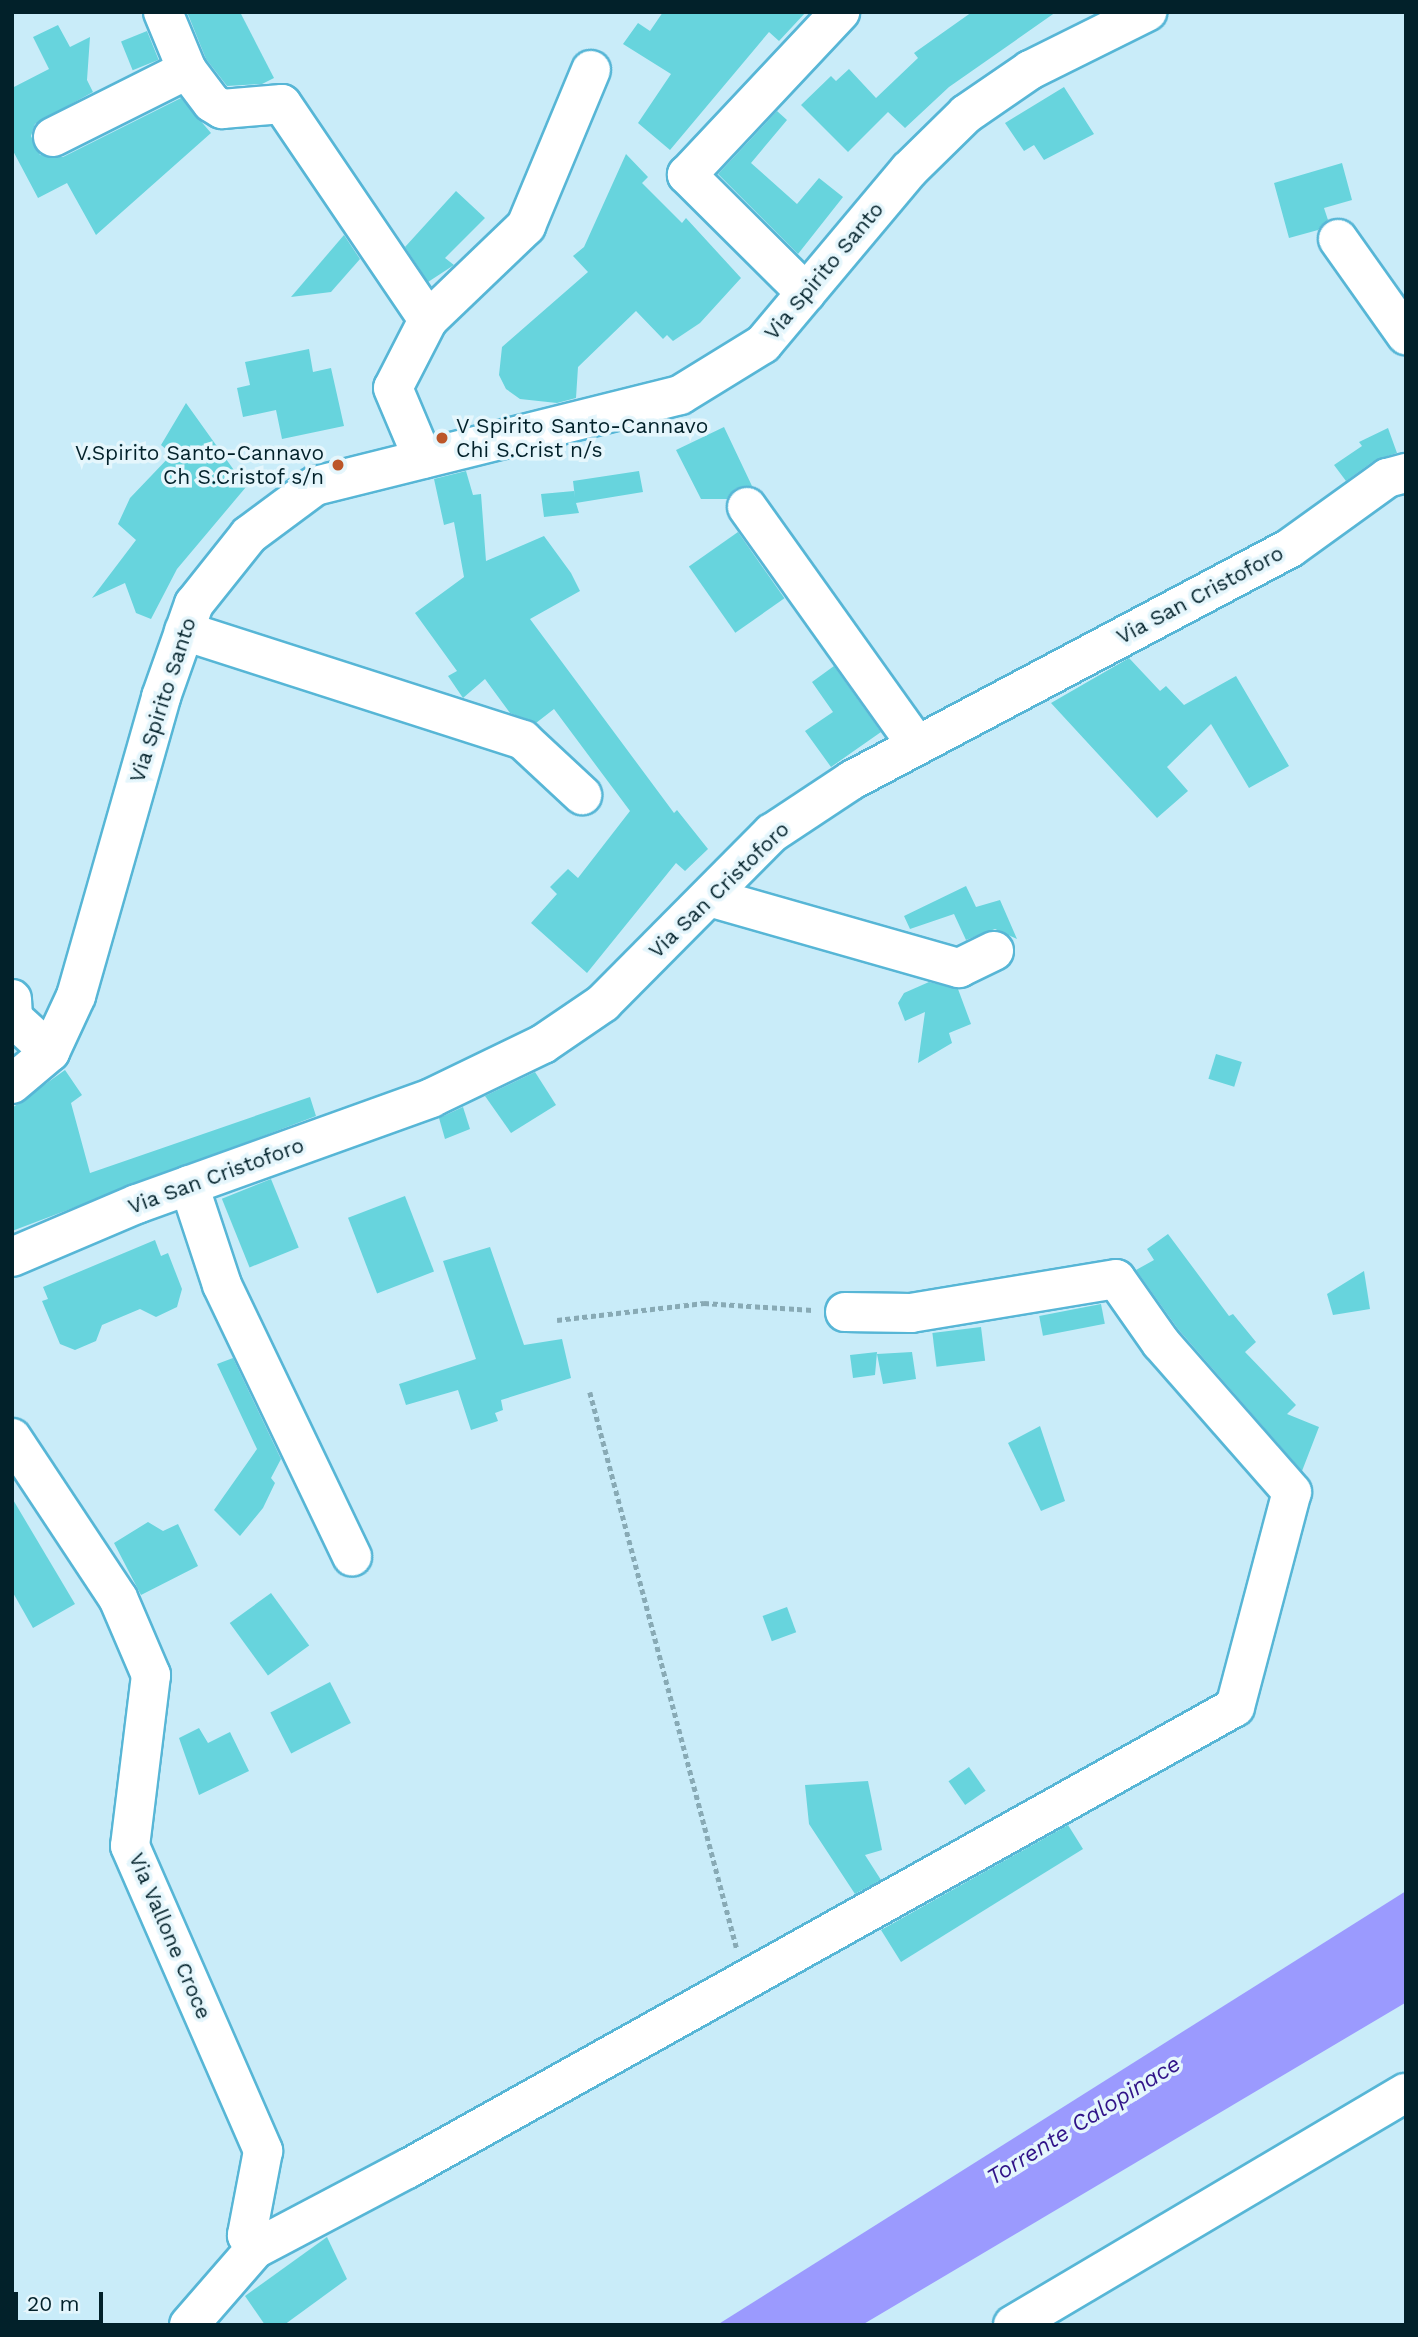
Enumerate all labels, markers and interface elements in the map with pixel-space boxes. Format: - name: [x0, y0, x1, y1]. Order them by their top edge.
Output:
- street label: Via Spirito Santo: [759, 197, 889, 345]
- place label: V Spirito Santo-Cannavo Chi S.Crist n/s: [456, 413, 709, 463]
- marker: V Spirito Santo-Cannavo Chi S.Crist n/s: [434, 430, 450, 446]
- place label: V.Spirito Santo-Cannavo Ch S.Cristof s/n: [75, 440, 324, 490]
- marker: V.Spirito Santo-Cannavo Ch S.Cristof s/n: [330, 457, 346, 473]
- street label: Via San Cristoforo: [1112, 540, 1288, 650]
- street label: Via Spirito Santo: [124, 614, 202, 786]
- street label: Via San Cristoforo: [643, 816, 795, 964]
- street label: Via San Cristoforo: [124, 1132, 308, 1220]
- street label: Via Vallone Croce: [123, 1849, 217, 2023]
- water label: Torrente Calopinace: [982, 2050, 1186, 2192]
- scale bar: [18, 2278, 107, 2322]
- text: 20 m: [27, 2291, 79, 2316]

